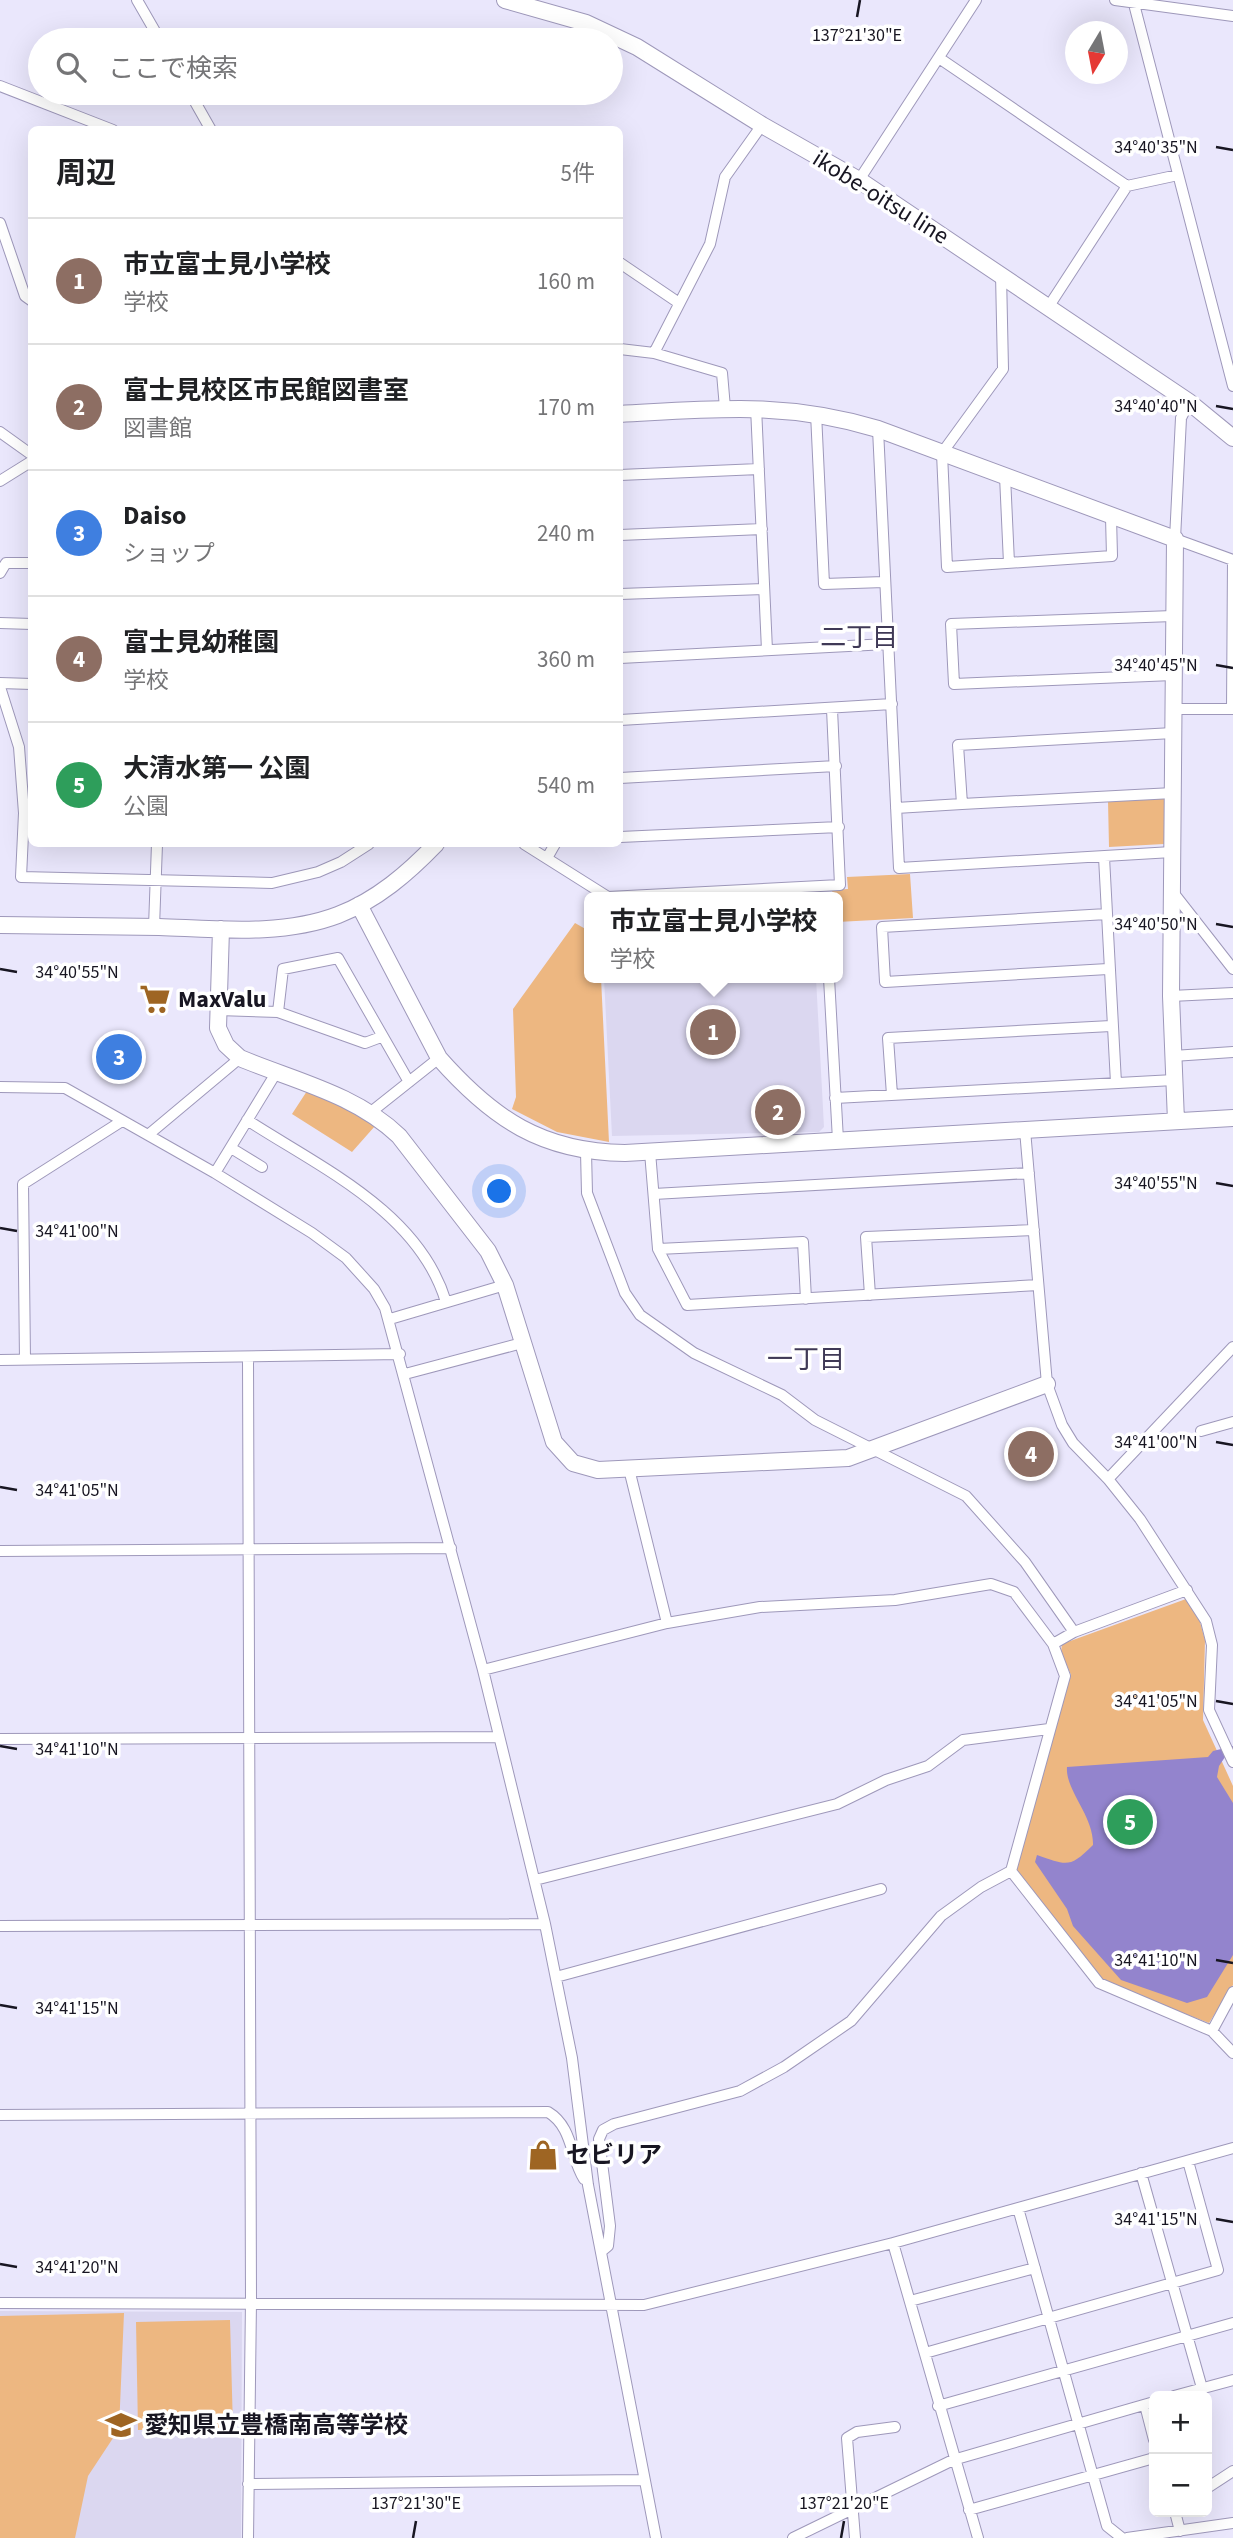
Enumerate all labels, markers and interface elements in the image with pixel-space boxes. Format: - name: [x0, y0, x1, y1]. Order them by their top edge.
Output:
- north arrow: [1065, 21, 1128, 84]
- text: 137°21'30"E: [812, 23, 902, 48]
- search box: [28, 28, 623, 105]
- icon: search: [52, 48, 90, 86]
- text: ここで検索: [108, 50, 238, 87]
- text: 34°40'35"N: [1114, 135, 1198, 160]
- street label: ikobe-oitsu line: [806, 142, 956, 253]
- text: 周辺: [56, 152, 116, 195]
- text: 5件: [561, 157, 595, 190]
- text: 市立富士見小学校: [123, 246, 331, 283]
- text: 1: [73, 265, 85, 298]
- text: 160 m: [537, 265, 595, 298]
- text: 学校: [123, 286, 169, 319]
- text: 富士見校区市民館図書室: [123, 372, 409, 409]
- text: 2: [73, 391, 85, 424]
- text: 170 m: [537, 391, 595, 424]
- text: 34°40'40"N: [1114, 394, 1198, 419]
- text: 図書館: [123, 412, 192, 445]
- text: Daiso: [123, 497, 186, 534]
- text: 3: [73, 517, 85, 550]
- text: 240 m: [537, 517, 595, 550]
- text: ショップ: [123, 537, 215, 570]
- district label: 二丁目: [820, 619, 898, 656]
- text: 富士見幼稚園: [123, 624, 279, 661]
- text: 4: [73, 643, 85, 676]
- text: 360 m: [537, 643, 595, 676]
- text: 34°40'45"N: [1114, 653, 1198, 678]
- text: 学校: [123, 664, 169, 697]
- text: 大清水第一 公園: [123, 750, 310, 787]
- text: 5: [73, 769, 85, 802]
- text: 540 m: [537, 769, 595, 802]
- text: 公園: [123, 790, 169, 823]
- popup: [584, 892, 843, 983]
- text: 市立富士見小学校: [609, 903, 818, 940]
- text: 34°40'50"N: [1114, 912, 1198, 937]
- text: 学校: [609, 943, 655, 976]
- text: 34°40'55"N: [35, 960, 119, 985]
- supermarket icon: MaxValu: [138, 982, 172, 1016]
- place label: MaxValu: [178, 982, 266, 1017]
- pin: 1: [690, 1006, 736, 1058]
- pin: 3: [96, 1031, 142, 1083]
- pin: 2: [755, 1086, 801, 1138]
- text: 34°40'55"N: [1114, 1171, 1198, 1196]
- your location: [482, 1174, 516, 1208]
- text: 34°41'00"N: [35, 1219, 119, 1244]
- district label: 一丁目: [767, 1341, 845, 1378]
- pin: 4: [1008, 1428, 1054, 1480]
- text: 34°41'00"N: [1114, 1430, 1198, 1455]
- text: 34°41'05"N: [35, 1478, 119, 1503]
- text: 34°41'05"N: [1114, 1689, 1198, 1714]
- text: 34°41'10"N: [35, 1737, 119, 1762]
- pin: 5: [1107, 1796, 1153, 1848]
- text: 34°41'10"N: [1114, 1948, 1198, 1973]
- text: 34°41'15"N: [35, 1996, 119, 2021]
- shop icon: セビリア: [526, 2138, 560, 2172]
- place label: セビリア: [566, 2138, 662, 2173]
- text: 34°41'15"N: [1114, 2207, 1198, 2232]
- text: 34°41'20"N: [35, 2255, 119, 2280]
- map controls: [1149, 2391, 1212, 2517]
- button: +: [1149, 2391, 1212, 2454]
- school or university icon: 愛知県立豊橋南高等学校: [104, 2408, 138, 2442]
- place label: 愛知県立豊橋南高等学校: [144, 2408, 408, 2443]
- button: −: [1149, 2454, 1212, 2517]
- text: 137°21'30"E: [371, 2491, 461, 2516]
- text: 137°21'20"E: [799, 2491, 889, 2516]

